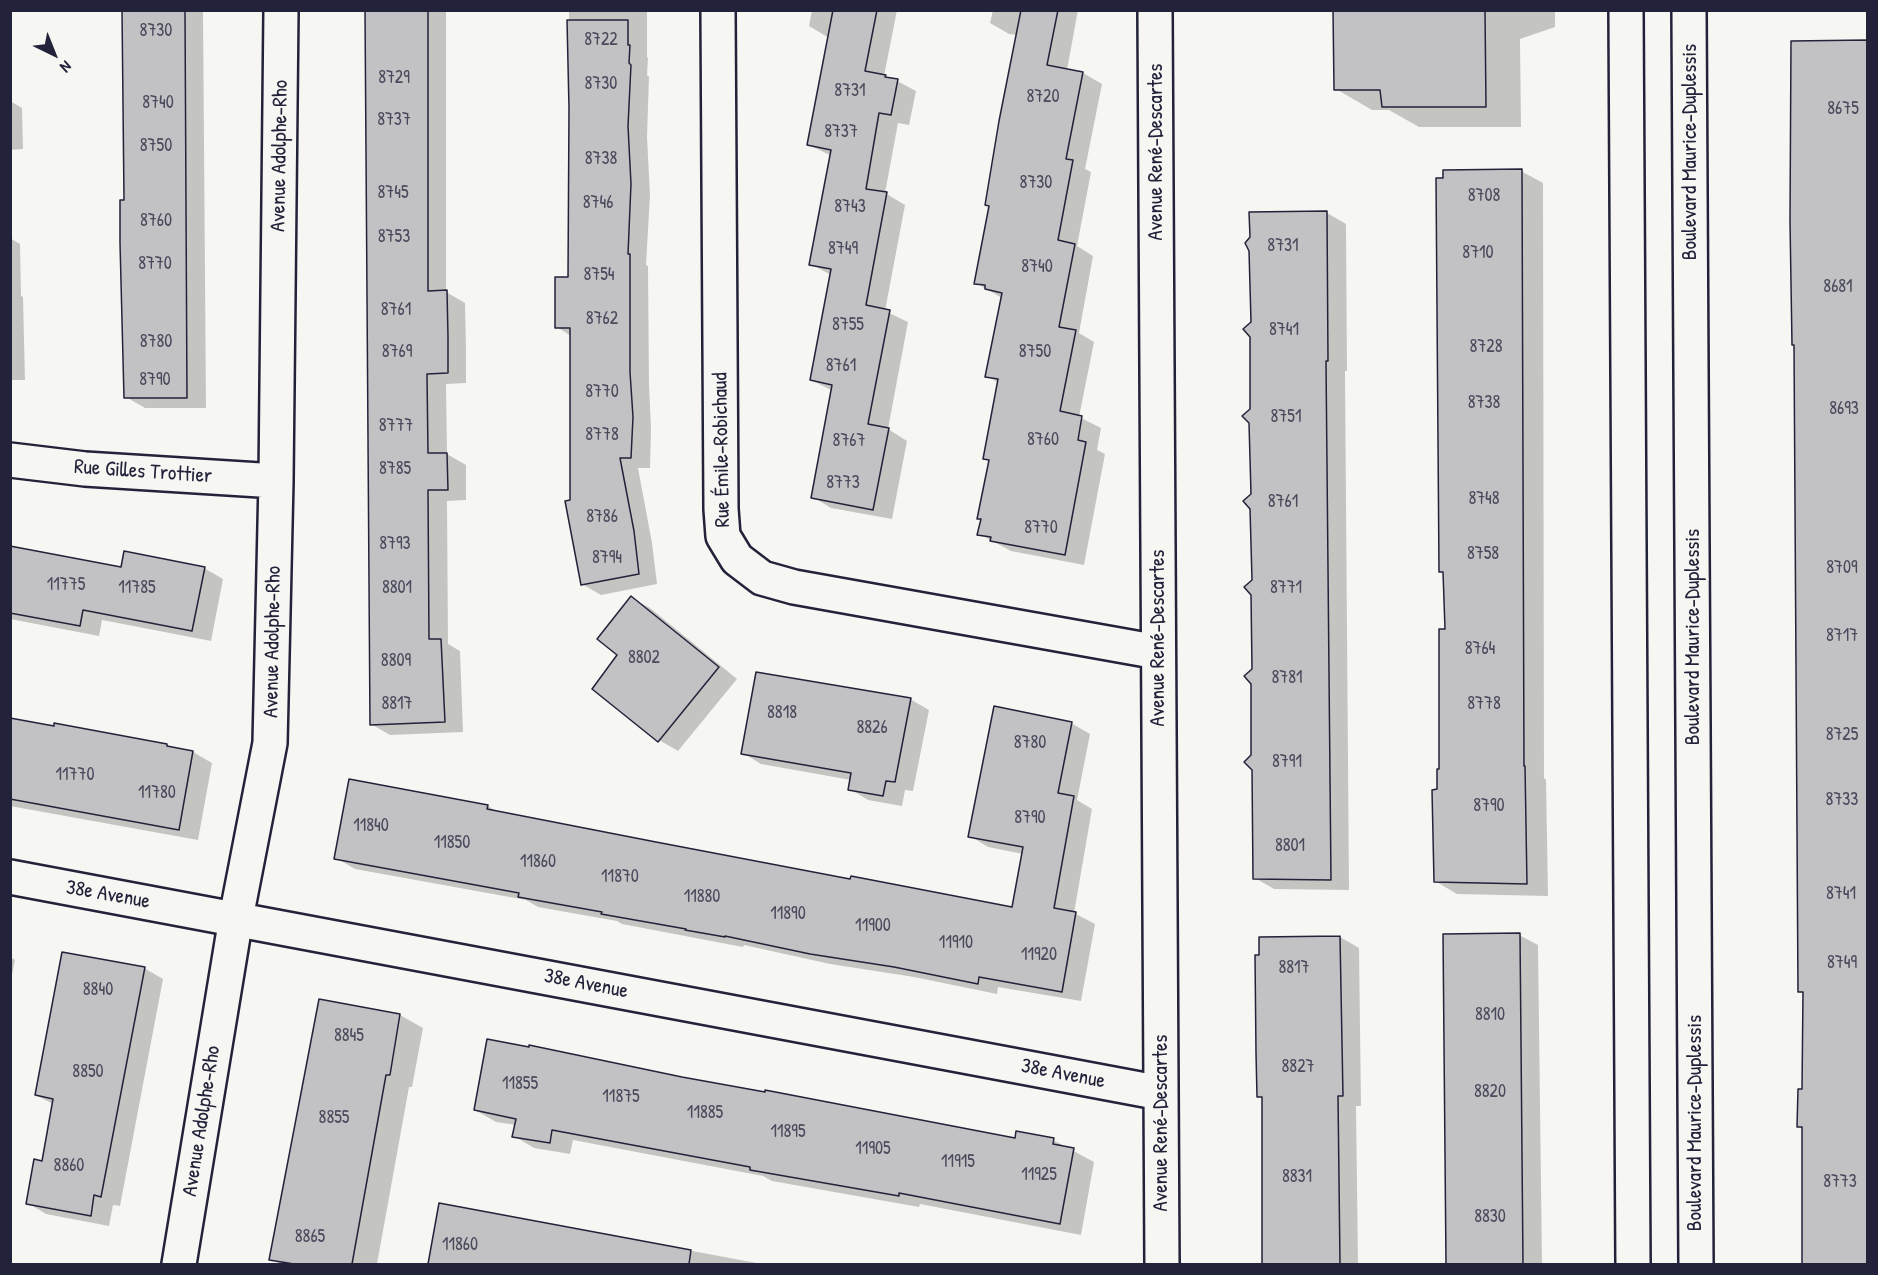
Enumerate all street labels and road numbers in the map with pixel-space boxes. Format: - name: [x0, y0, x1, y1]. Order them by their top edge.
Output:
- street label: Boulevard Maurice-Duplessis: [1677, 44, 1703, 260]
- street label: Avenue René-Descartes: [1143, 64, 1169, 240]
- street label: Avenue Adolphe-Rho: [266, 80, 294, 232]
- street label: Rue Émile-Robichaud: [708, 372, 736, 528]
- street label: Rue Gilles Trottier: [73, 455, 213, 489]
- street label: Boulevard Maurice-Duplessis: [1680, 529, 1706, 745]
- street label: Avenue René-Descartes: [1145, 550, 1171, 726]
- street label: Avenue Adolphe-Rho: [259, 566, 287, 718]
- street label: 38e Avenue: [64, 875, 152, 915]
- street label: 38e Avenue: [542, 964, 630, 1004]
- street label: Boulevard Maurice-Duplessis: [1682, 1015, 1708, 1231]
- street label: Avenue René-Descartes: [1148, 1035, 1174, 1211]
- street label: Avenue Adolphe-Rho: [178, 1044, 226, 1198]
- street label: 38e Avenue: [1019, 1054, 1107, 1094]

